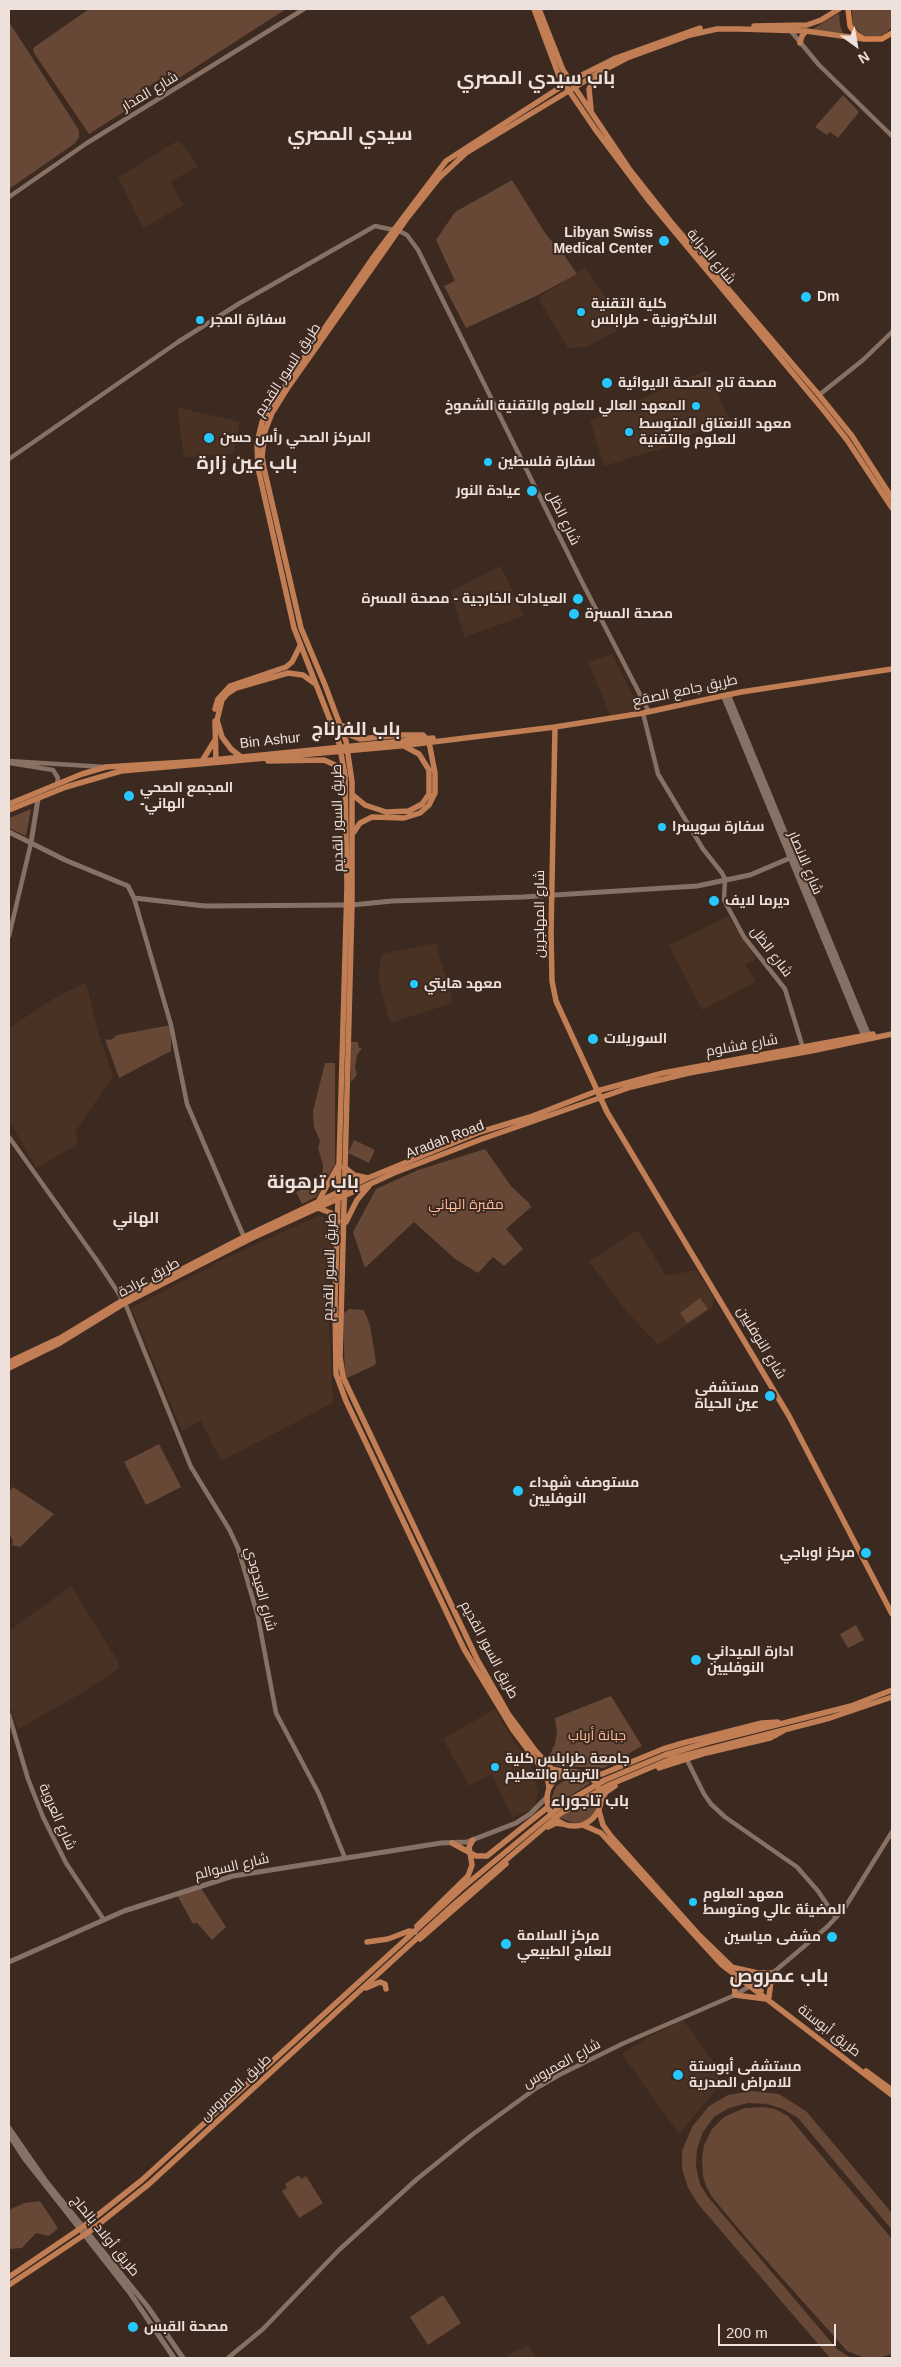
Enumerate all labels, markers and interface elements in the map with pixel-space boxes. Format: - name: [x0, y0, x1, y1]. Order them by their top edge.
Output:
- north arrow: [831, 20, 881, 70]
- text: N: [855, 48, 872, 67]
- district label: باب سيدي المصري: [457, 68, 615, 90]
- street label: شارع المدار: [119, 69, 181, 115]
- district label: سيدي المصري: [288, 124, 412, 146]
- place label: Libyan Swiss Medical Center: [553, 225, 653, 258]
- street label: شارع الجرابة: [683, 226, 739, 288]
- marker: Libyan Swiss Medical Center: [657, 234, 671, 248]
- place label: Dm: [817, 289, 840, 305]
- marker: Dm: [799, 290, 813, 304]
- place label: كلية التقنية الالكترونية - طرابلس: [591, 296, 717, 328]
- marker: كلية التقنية الالكترونية - طرابلس: [575, 306, 587, 318]
- place label: سفارة المجر: [210, 312, 286, 328]
- marker: سفارة المجر: [194, 314, 206, 326]
- street label: طريق السور القديم: [251, 320, 325, 420]
- place label: مصحة تاج الصحة الايوائية: [618, 375, 777, 391]
- marker: مصحة تاج الصحة الايوائية: [600, 376, 614, 390]
- place label: المعهد العالي للعلوم والتقنية الشموخ: [445, 398, 686, 414]
- marker: المعهد العالي للعلوم والتقنية الشموخ: [690, 400, 702, 412]
- place label: معهد الانعتاق المتوسط للعلوم والتقنية: [639, 416, 791, 448]
- marker: معهد الانعتاق المتوسط للعلوم والتقنية: [623, 426, 635, 438]
- place label: المركز الصحي رأس حسن: [220, 430, 371, 446]
- marker: المركز الصحي رأس حسن: [202, 431, 216, 445]
- district label: باب عين زارة: [197, 453, 297, 475]
- place label: سفارة فلسطين: [498, 454, 596, 470]
- marker: سفارة فلسطين: [482, 456, 494, 468]
- place label: عيادة النور: [456, 483, 521, 499]
- marker: عيادة النور: [525, 484, 539, 498]
- street label: شارع الظل: [543, 488, 583, 548]
- place label: العيادات الخارجية - مصحة المسرة: [361, 591, 567, 607]
- marker: العيادات الخارجية - مصحة المسرة: [571, 592, 585, 606]
- place label: مصحة المسرة: [585, 606, 673, 622]
- marker: مصحة المسرة: [567, 607, 581, 621]
- street label: طريق جامع الصقع: [631, 672, 739, 710]
- district label: باب الفرناج: [312, 719, 400, 741]
- street label: Bin Ashur: [239, 729, 301, 753]
- street label: طريق السور القديم: [329, 764, 347, 872]
- place label: المجمع الصحي -الهاني: [140, 780, 233, 812]
- marker: المجمع الصحي -الهاني: [122, 789, 136, 803]
- place label: سفارة سويسرا: [672, 819, 765, 835]
- marker: سفارة سويسرا: [656, 821, 668, 833]
- street label: شارع الانصار: [784, 829, 826, 897]
- street label: شارع المهاجرين: [532, 870, 548, 958]
- place label: ديرما لايف: [725, 893, 790, 909]
- marker: ديرما لايف: [707, 894, 721, 908]
- street label: شارع الظل: [747, 923, 795, 981]
- place label: معهد هايتي: [424, 976, 502, 992]
- marker: معهد هايتي: [408, 978, 420, 990]
- place label: السوريلات: [604, 1031, 667, 1047]
- street label: شارع فشلوم: [705, 1031, 779, 1061]
- marker: السوريلات: [586, 1032, 600, 1046]
- street label: Aradah Road: [403, 1117, 487, 1163]
- district label: باب ترهونة: [267, 1172, 359, 1194]
- park label: مقبرة الهاني: [428, 1197, 504, 1213]
- district label: الهاني: [113, 1209, 159, 1229]
- street label: طريق السور القديم: [320, 1213, 340, 1321]
- street label: طريق عرادة: [115, 1255, 183, 1301]
- street label: شارع النوفليين: [733, 1304, 789, 1382]
- place label: مستشفى عين الحياة: [695, 1380, 759, 1412]
- marker: مستشفى عين الحياة: [763, 1389, 777, 1403]
- place label: مستوصف شهداء النوفليين: [529, 1475, 639, 1508]
- marker: مستوصف شهداء النوفليين: [511, 1484, 525, 1498]
- street label: شارع العيدودي: [241, 1545, 279, 1633]
- place label: مركز اوباجي: [780, 1545, 855, 1561]
- marker: مركز اوباجي: [859, 1546, 873, 1560]
- street label: طريق السور القديم: [456, 1598, 522, 1702]
- place label: ادارة الميداني النوفليين: [707, 1644, 794, 1676]
- marker: ادارة الميداني النوفليين: [689, 1653, 703, 1667]
- park label: جبانة أرباب: [568, 1728, 626, 1744]
- place label: جامعة طرابلس كلية التربية والتعليم: [505, 1751, 630, 1784]
- marker: جامعة طرابلس كلية التربية والتعليم: [489, 1761, 501, 1773]
- street label: شارع العروبة: [35, 1781, 79, 1853]
- district label: باب تاجوراء: [551, 1792, 629, 1812]
- street label: شارع السوالم: [193, 1850, 271, 1884]
- place label: معهد العلوم المضيئة عالي ومتوسط: [703, 1886, 846, 1918]
- marker: معهد العلوم المضيئة عالي ومتوسط: [687, 1896, 699, 1908]
- place label: مركز السلامة للعلاج الطبيعي: [517, 1928, 611, 1960]
- place label: مشفى مياسين: [724, 1929, 821, 1945]
- marker: مشفى مياسين: [825, 1930, 839, 1944]
- marker: مركز السلامة للعلاج الطبيعي: [499, 1937, 513, 1951]
- district label: باب عمروص: [730, 1966, 828, 1988]
- street label: طريق أبوستة: [794, 2001, 864, 2061]
- street label: شارع العمروس: [520, 2036, 604, 2092]
- street label: طريق العمروس: [197, 2051, 275, 2125]
- place label: مستشفى أبوستة للامراض الصدرية: [689, 2059, 801, 2092]
- marker: مستشفى أبوستة للامراض الصدرية: [671, 2068, 685, 2082]
- street label: طريق أولاد بالحاج: [67, 2192, 143, 2280]
- scale bar: [721, 2314, 838, 2346]
- place label: مصحة القبس: [144, 2319, 228, 2335]
- marker: مصحة القبس: [126, 2320, 140, 2334]
- text: 200 m: [726, 2324, 768, 2341]

